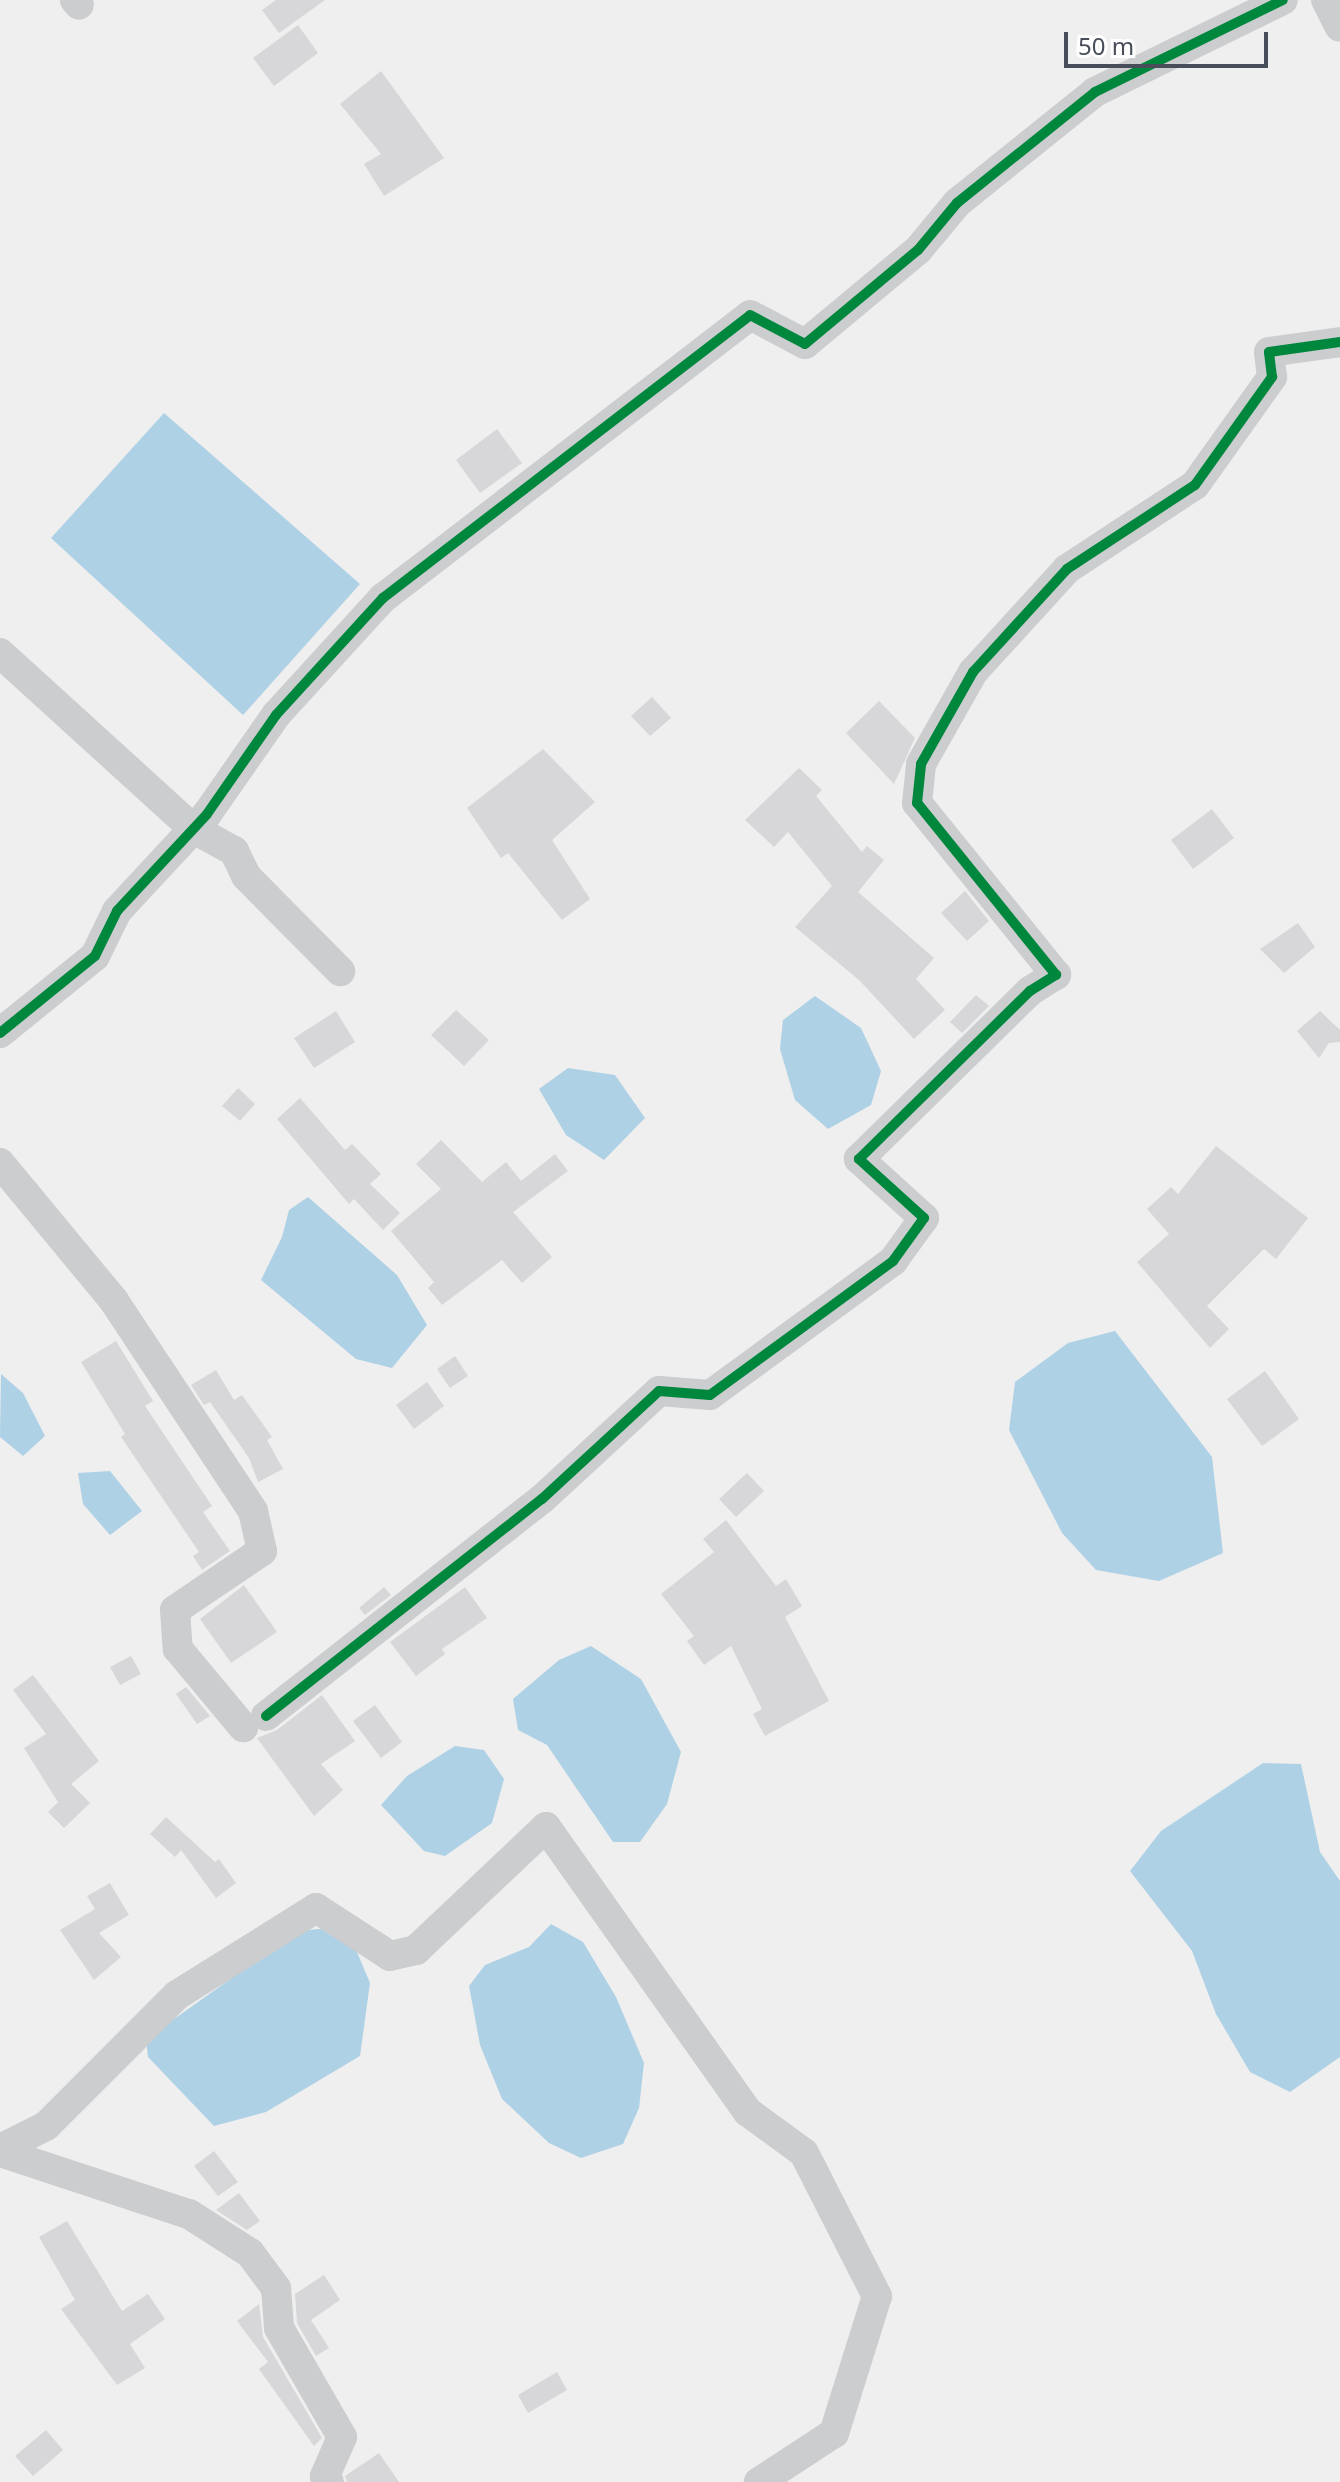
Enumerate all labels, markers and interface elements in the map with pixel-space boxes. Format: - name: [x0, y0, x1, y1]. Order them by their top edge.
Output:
- scale bar: [1068, 16, 1272, 66]
- text: 50 m: [1078, 29, 1134, 62]

